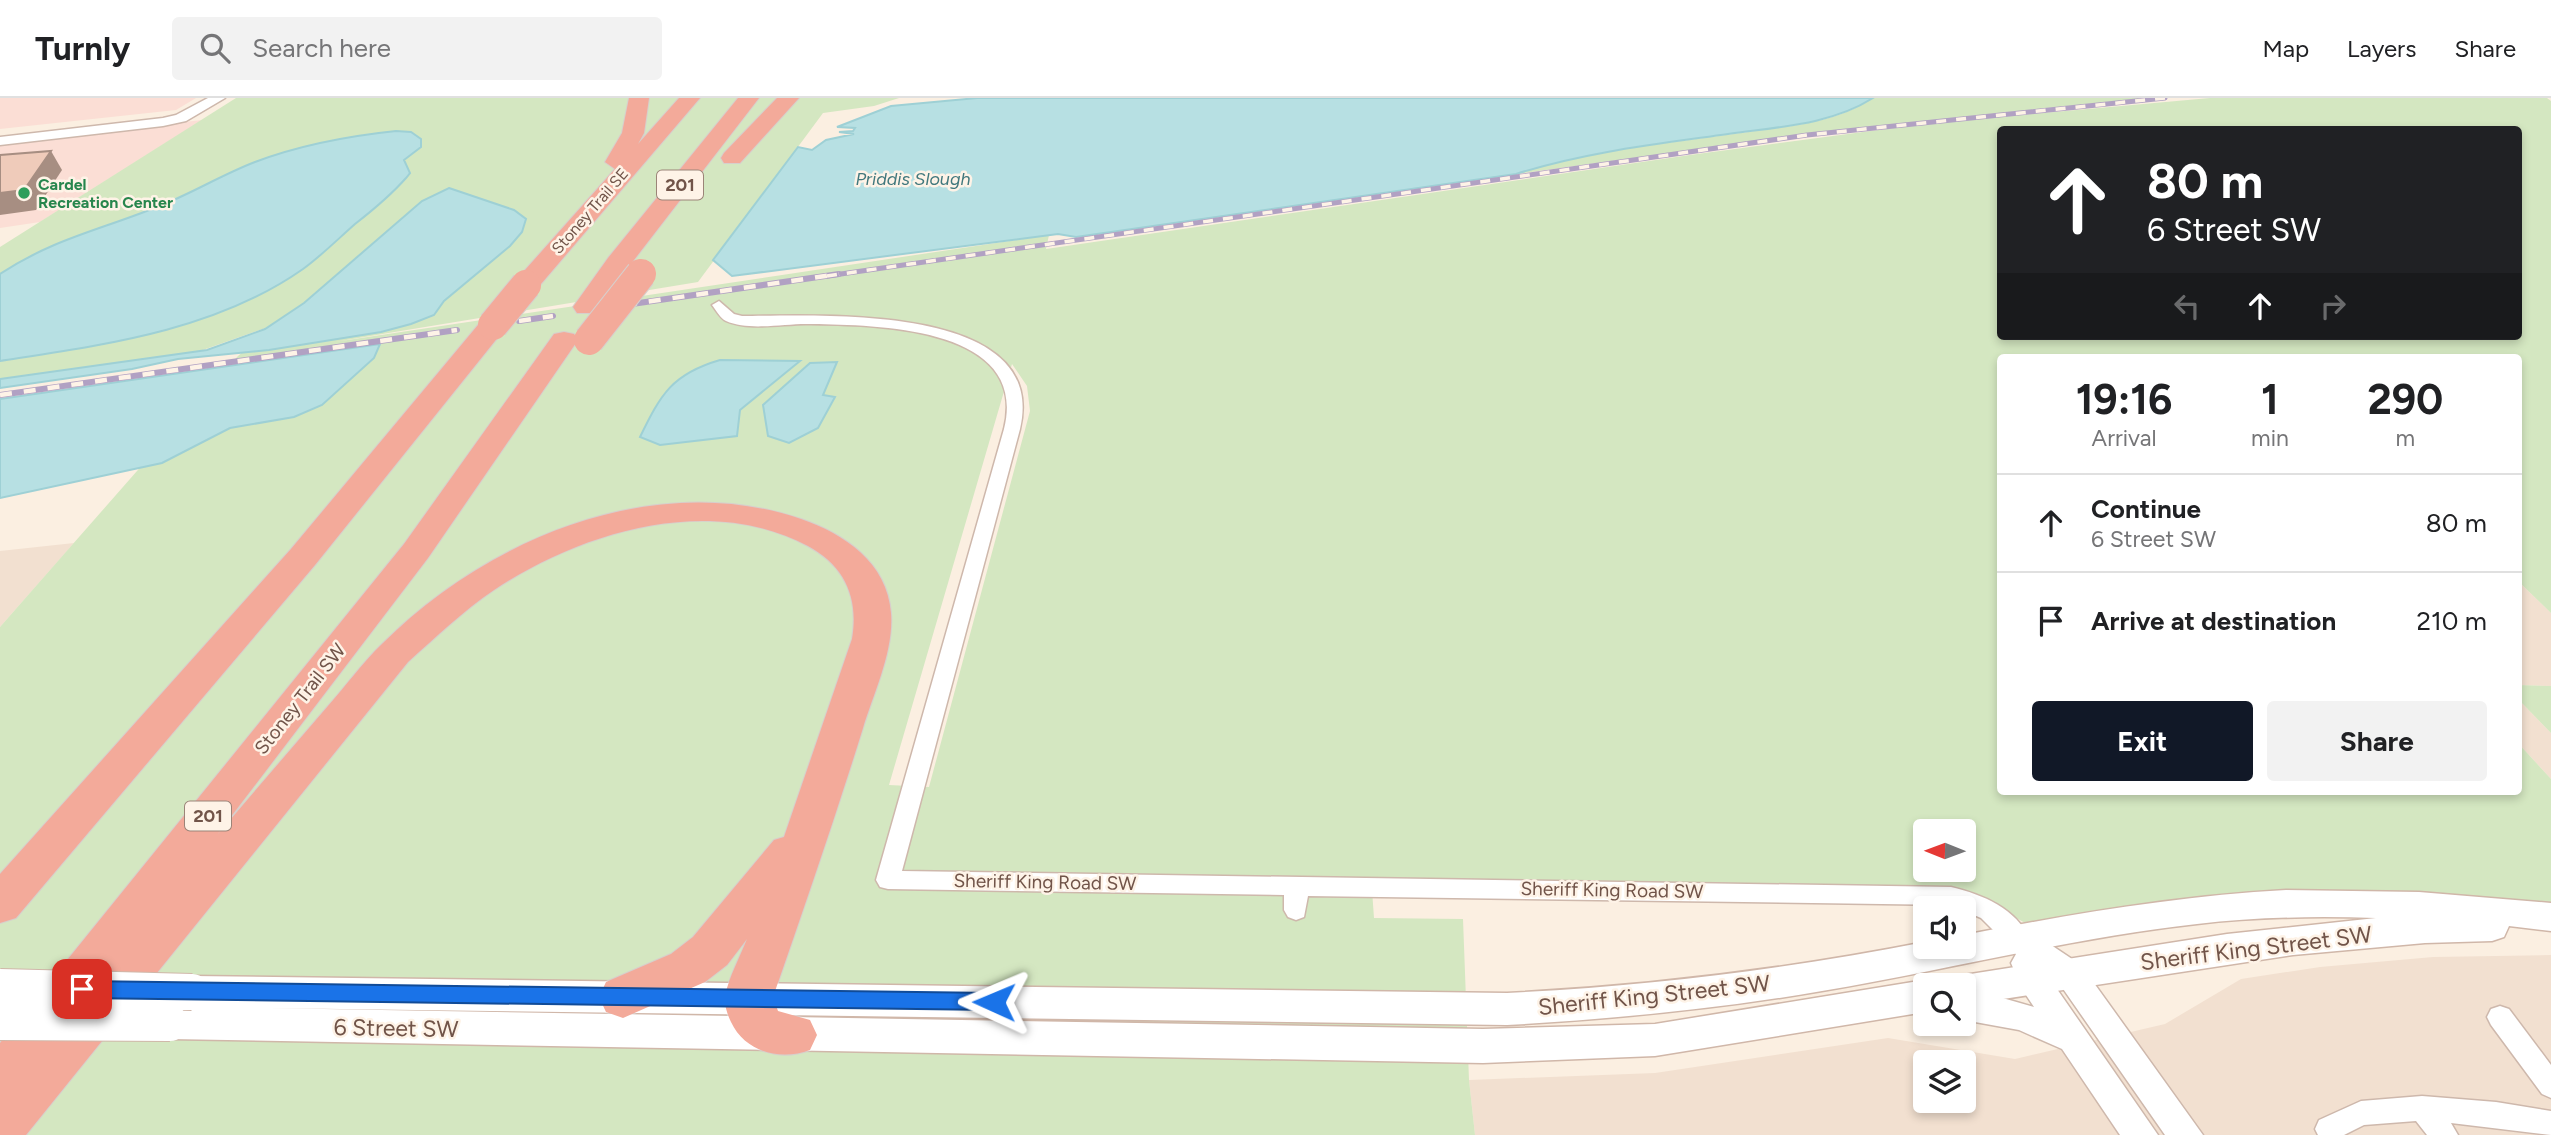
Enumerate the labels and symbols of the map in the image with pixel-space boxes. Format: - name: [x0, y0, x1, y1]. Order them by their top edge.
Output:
- street label: Stoney Trail SE: [548, 164, 632, 258]
- water label: Priddis Slough: [855, 168, 971, 190]
- road number: 201: [657, 170, 703, 200]
- place label: Cardel Recreation Center: [38, 175, 173, 212]
- marker: Cardel Recreation Center: [16, 185, 32, 201]
- street label: Stoney Trail SW: [250, 638, 351, 759]
- road number: 201: [185, 802, 231, 830]
- north arrow: [1913, 819, 1976, 882]
- street label: Sheriff King Road SW: [953, 869, 1137, 895]
- street label: Sheriff King Road SW: [1520, 877, 1704, 903]
- street label: Sheriff King Street SW: [2139, 920, 2373, 976]
- pin: [52, 959, 112, 1019]
- position arrow: [957, 965, 1031, 1039]
- street label: Sheriff King Street SW: [1537, 969, 1771, 1021]
- street label: 6 Street SW: [333, 1013, 459, 1043]

